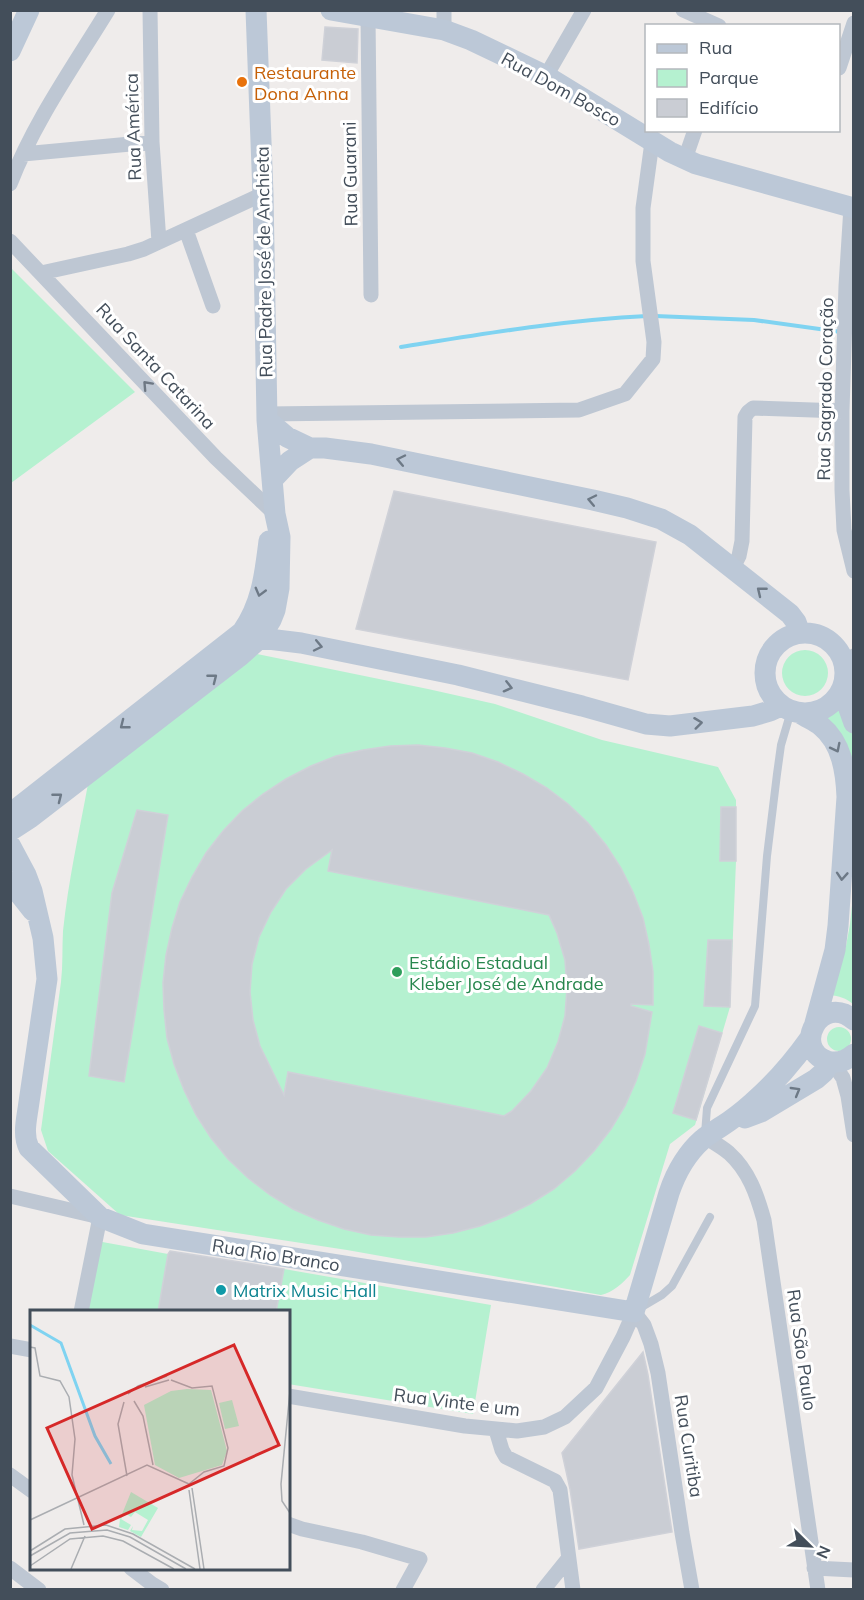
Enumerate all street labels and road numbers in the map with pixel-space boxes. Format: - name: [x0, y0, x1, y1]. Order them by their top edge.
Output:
- street label: Rua Dom Bosco: [497, 47, 625, 131]
- street label: Rua América: [120, 73, 146, 181]
- street label: Rua Guarani: [338, 121, 362, 227]
- street label: Rua Padre José de Anchieta: [250, 146, 278, 378]
- street label: Rua Sagrado Coração: [812, 297, 838, 481]
- street label: Rua Santa Catarina: [91, 298, 221, 434]
- street label: Rua Rio Branco: [210, 1234, 342, 1276]
- street label: Rua São Paulo: [782, 1288, 822, 1412]
- street label: Rua Vinte e um: [393, 1383, 521, 1421]
- street label: Rua Curitiba: [670, 1393, 708, 1499]

